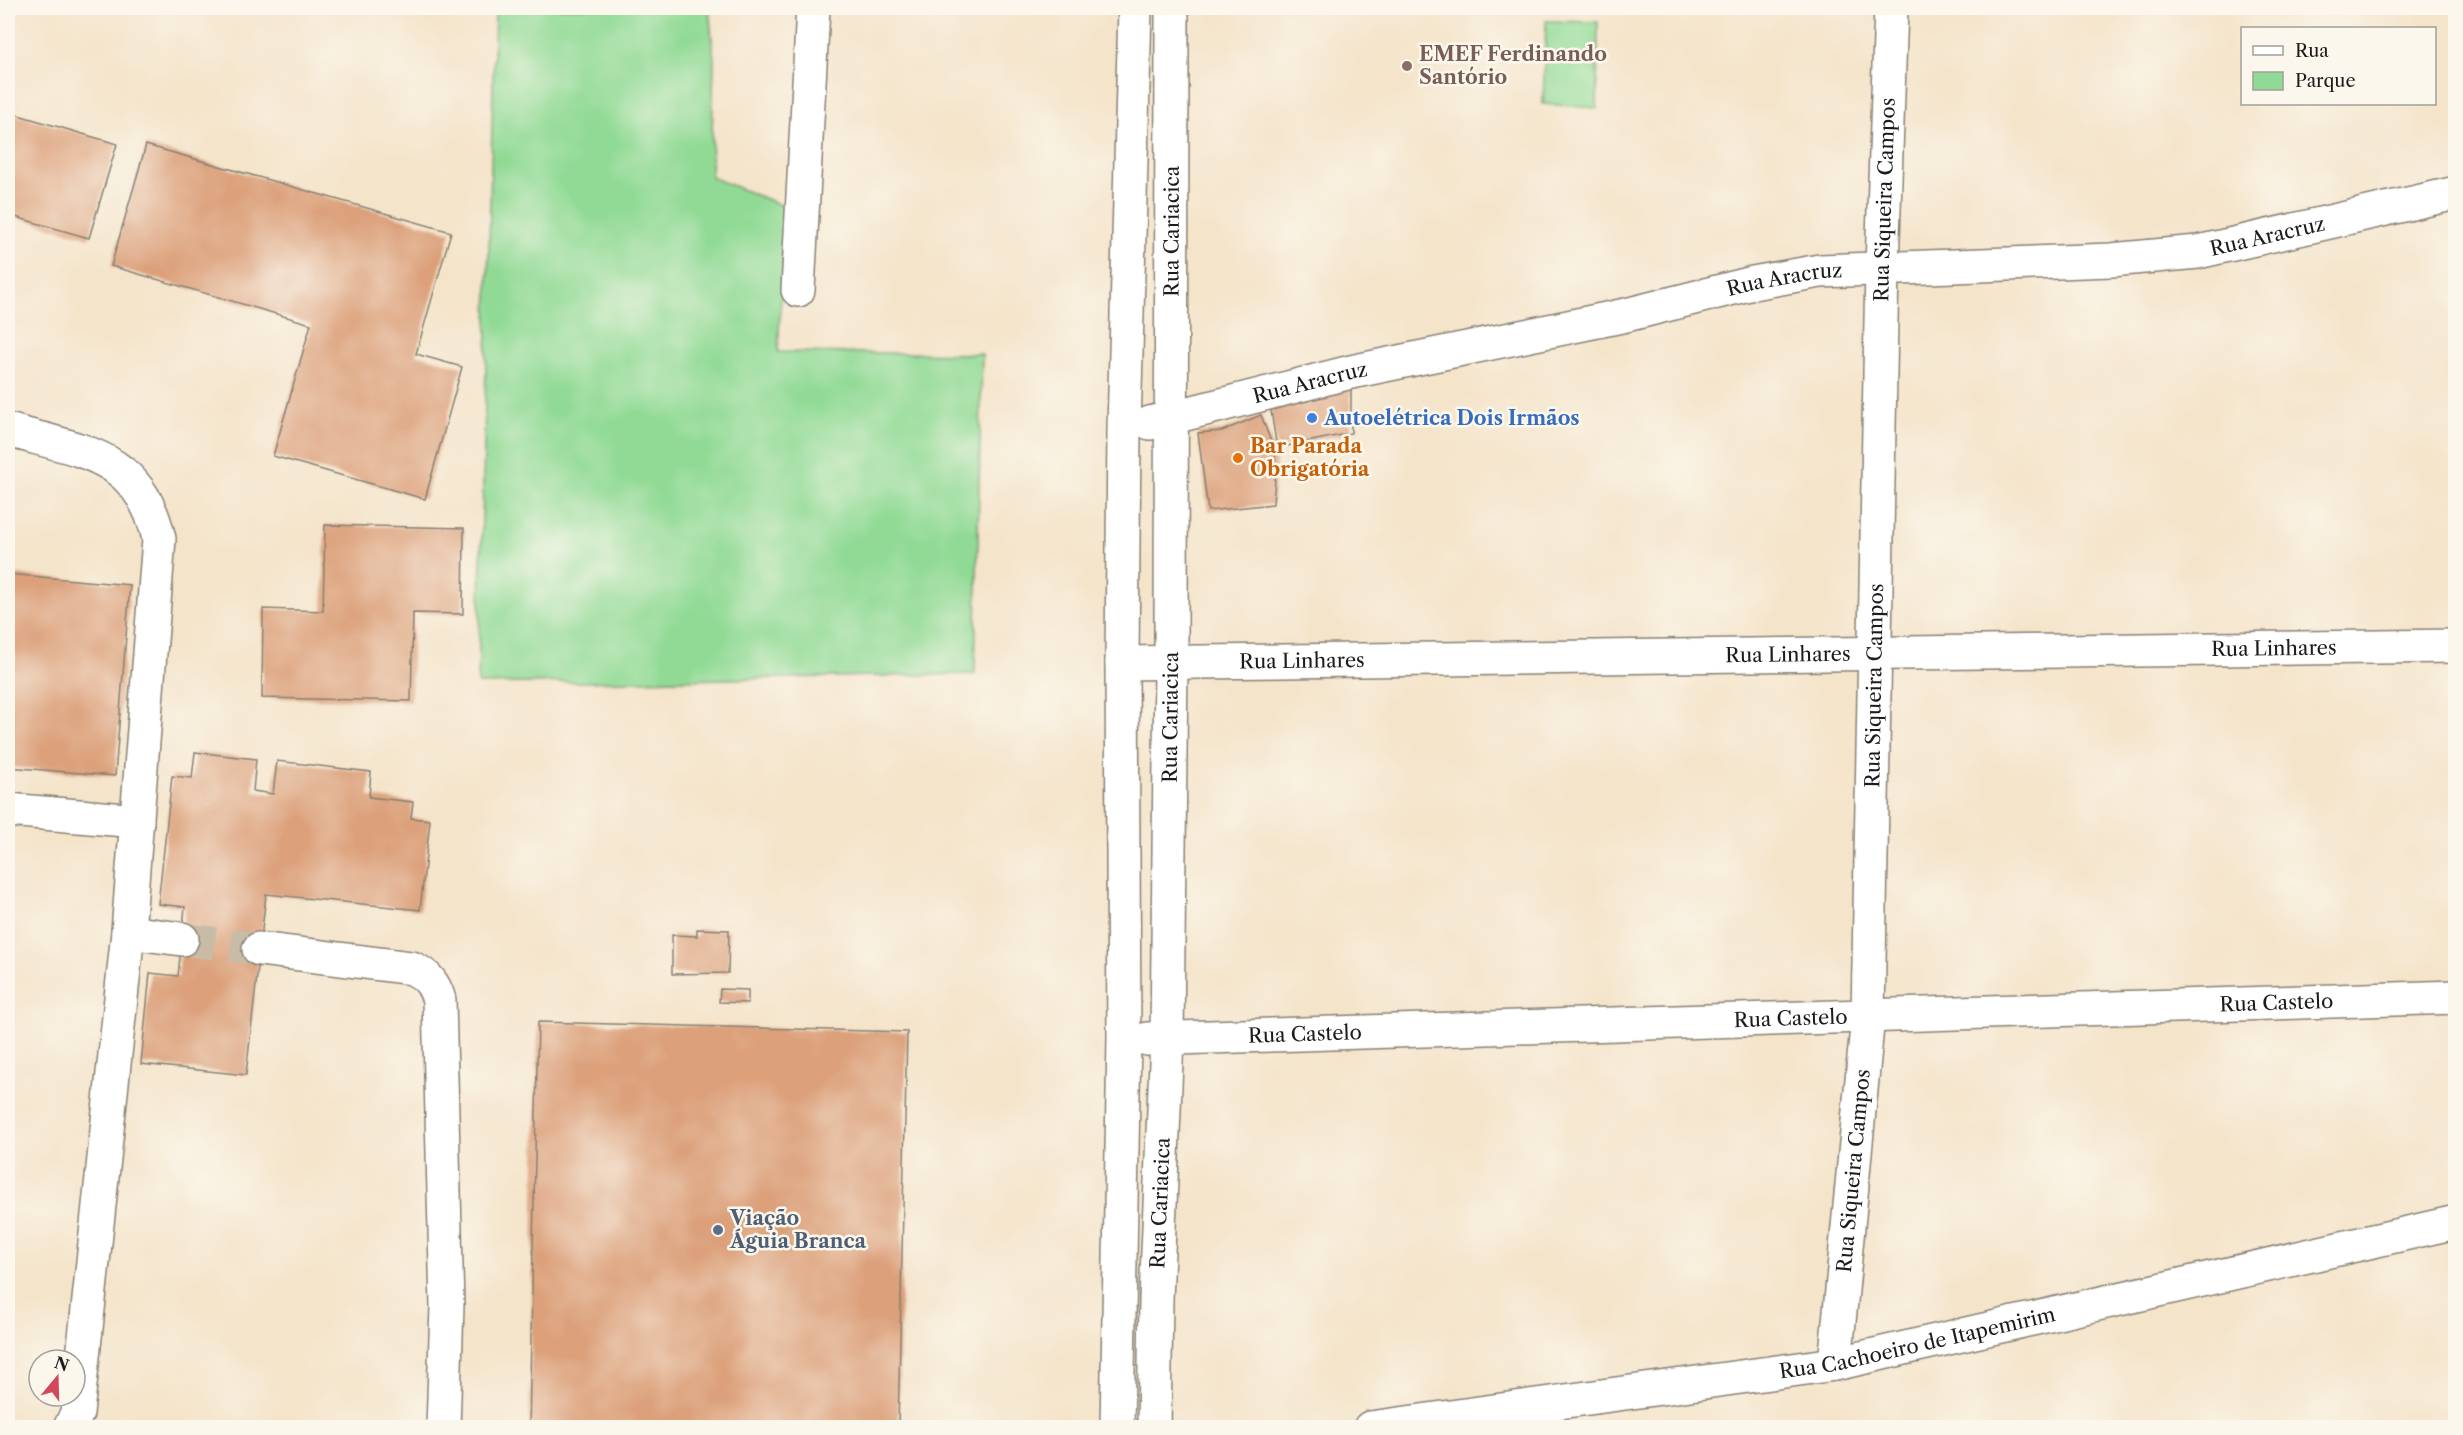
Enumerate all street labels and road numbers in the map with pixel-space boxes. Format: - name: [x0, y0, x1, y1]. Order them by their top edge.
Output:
- street label: Rua Siqueira Campos: [1869, 97, 1900, 302]
- street label: Rua Cariacica: [1160, 165, 1184, 297]
- street label: Rua Aracruz: [2208, 211, 2327, 261]
- street label: Rua Aracruz: [1724, 258, 1843, 301]
- street label: Rua Aracruz: [1250, 357, 1369, 408]
- street label: Rua Siqueira Campos: [1860, 583, 1888, 788]
- street label: Rua Linhares: [2211, 636, 2337, 661]
- street label: Rua Linhares: [1725, 642, 1851, 667]
- street label: Rua Linhares: [1239, 648, 1365, 674]
- street label: Rua Cariacica: [1158, 651, 1183, 783]
- street label: Rua Castelo: [2219, 989, 2334, 1017]
- street label: Rua Castelo: [1733, 1005, 1848, 1032]
- street label: Rua Castelo: [1248, 1020, 1362, 1048]
- street label: Rua Siqueira Campos: [1832, 1068, 1875, 1274]
- street label: Rua Cariacica: [1145, 1137, 1175, 1269]
- street label: Rua Cachoeiro de Itapemirim: [1778, 1302, 2058, 1384]

